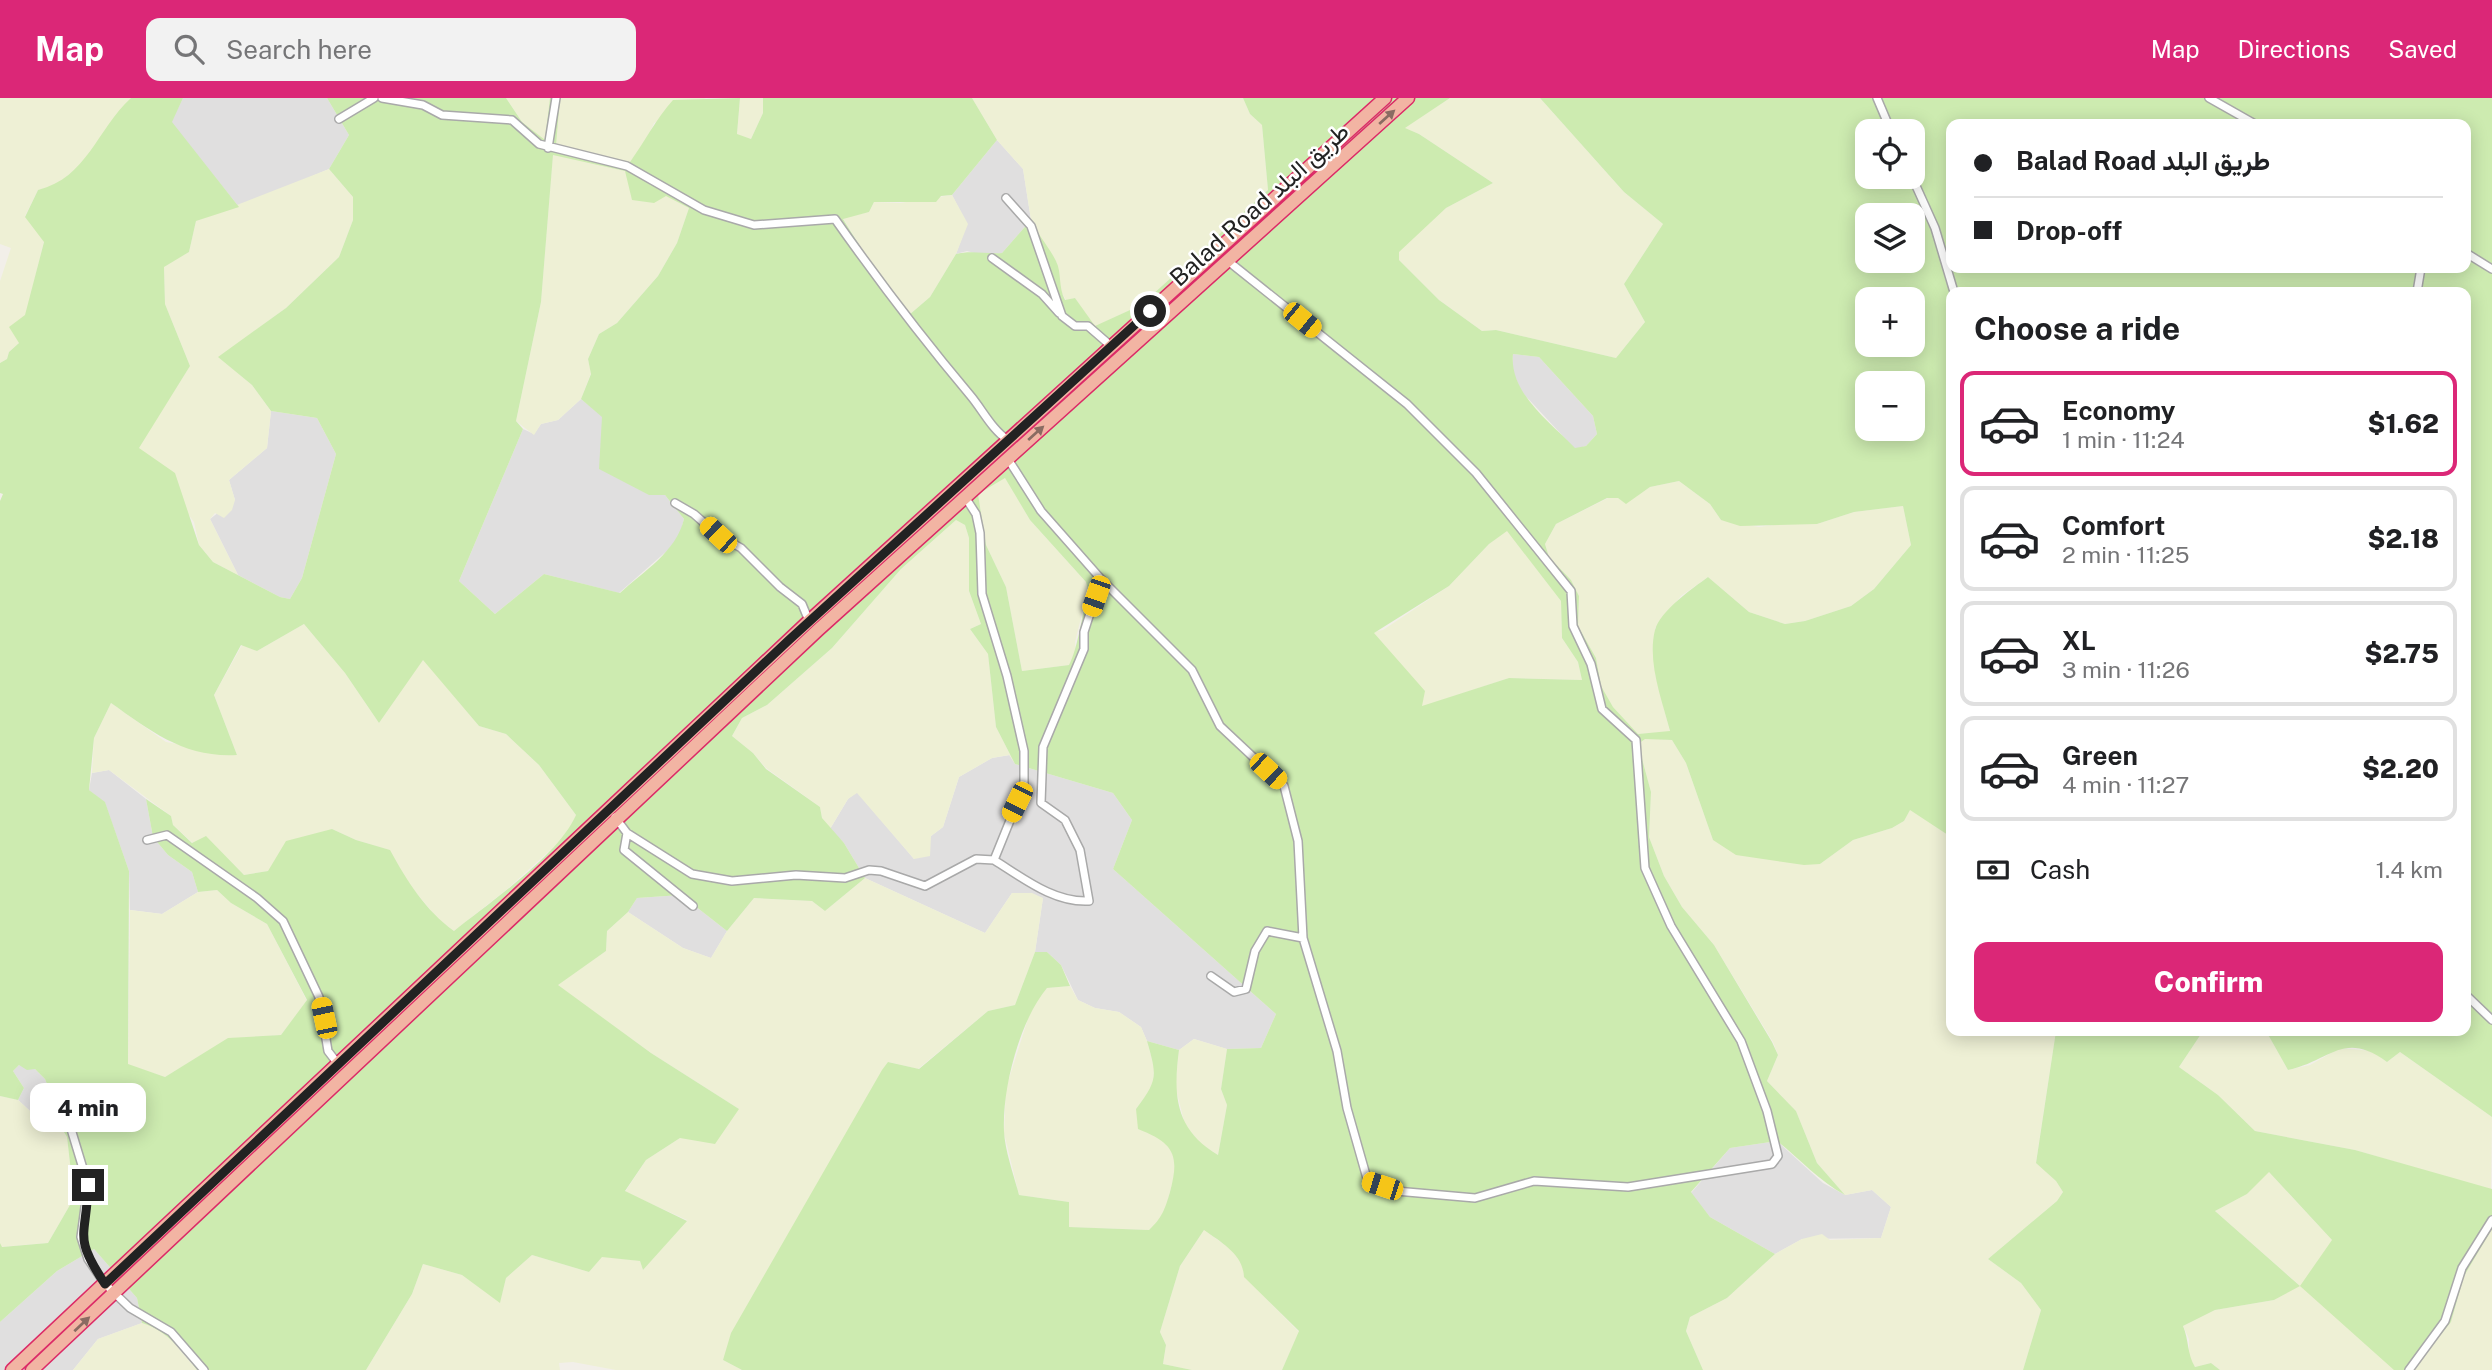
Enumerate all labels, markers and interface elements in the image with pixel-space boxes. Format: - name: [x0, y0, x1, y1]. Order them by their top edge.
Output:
- search box: [146, 18, 636, 81]
- text: Map: [35, 30, 104, 68]
- icon: search: [170, 30, 208, 68]
- text: Search here: [226, 34, 372, 65]
- text: Map: [2151, 35, 2200, 63]
- text: Directions: [2238, 35, 2350, 63]
- text: Saved: [2388, 35, 2457, 63]
- one-way arrow: [1378, 109, 1396, 125]
- street label: Balad Road طريق البلد: [1164, 116, 1355, 293]
- map controls: [1855, 119, 1925, 441]
- button: locate: [1855, 119, 1925, 189]
- text: Balad Road طريق البلد: [2016, 145, 2270, 176]
- button: layers: [1855, 203, 1925, 273]
- text: Drop-off: [2016, 215, 2122, 246]
- button: +: [1855, 287, 1925, 357]
- route start: [1134, 295, 1166, 327]
- car: [1280, 299, 1325, 341]
- text: Choose a ride: [1974, 310, 2180, 347]
- button: −: [1855, 371, 1925, 441]
- icon: car: [1978, 392, 2041, 455]
- text: Economy: [2062, 395, 2175, 426]
- text: $1.62: [2368, 408, 2439, 439]
- one-way arrow: [1028, 426, 1045, 442]
- text: 1 min · 11:24: [2062, 426, 2185, 453]
- icon: car: [1978, 507, 2041, 570]
- text: Comfort: [2062, 510, 2165, 541]
- car: [696, 513, 741, 557]
- text: $2.18: [2367, 523, 2439, 554]
- text: 2 min · 11:25: [2062, 541, 2189, 568]
- car: [1080, 573, 1113, 619]
- icon: car: [1978, 622, 2041, 685]
- text: XL: [2062, 625, 2096, 656]
- text: $2.75: [2364, 638, 2439, 669]
- text: 3 min · 11:26: [2062, 656, 2190, 683]
- icon: car: [1978, 737, 2041, 800]
- text: Green: [2062, 740, 2138, 771]
- car: [1246, 749, 1291, 793]
- text: $2.20: [2362, 753, 2439, 784]
- text: 4 min · 11:27: [2062, 771, 2189, 798]
- car: [999, 779, 1036, 825]
- icon: cash: [1974, 851, 2012, 889]
- text: Cash: [2030, 854, 2090, 885]
- text: 1.4 km: [2376, 856, 2443, 883]
- button: Confirm: [1974, 942, 2443, 1022]
- car: [310, 995, 339, 1041]
- callout: 4 min: [30, 1084, 146, 1132]
- text: 4 min: [57, 1094, 119, 1121]
- route end: [72, 1169, 104, 1201]
- car: [1359, 1170, 1406, 1202]
- one-way arrow: [73, 1316, 90, 1332]

